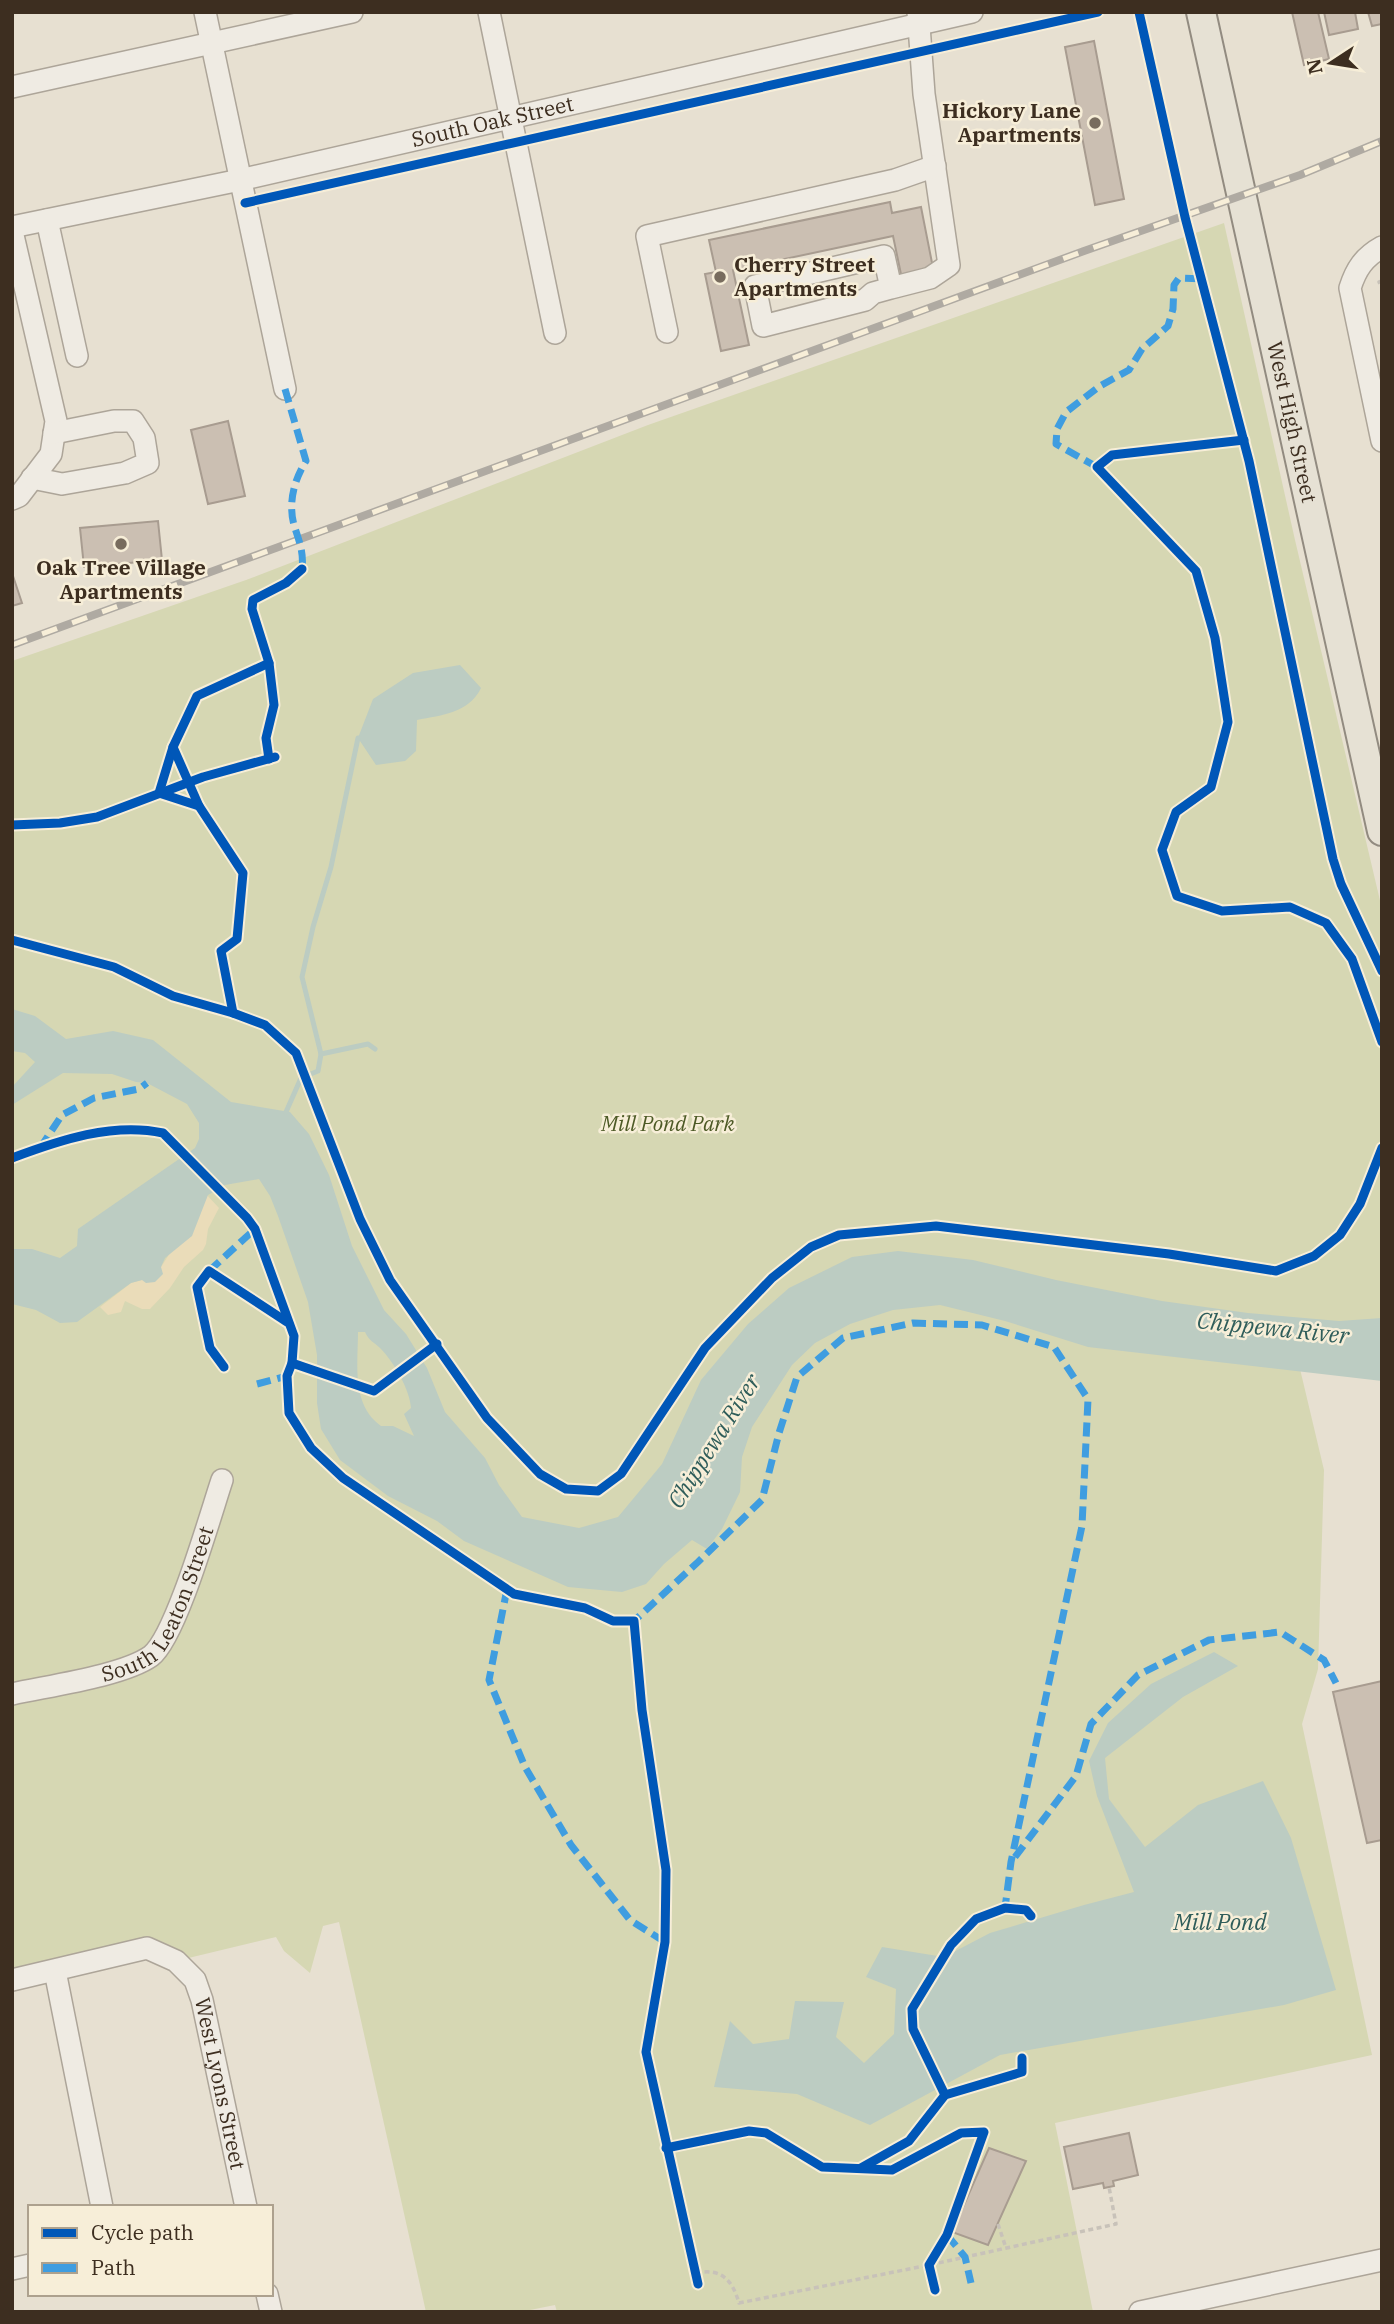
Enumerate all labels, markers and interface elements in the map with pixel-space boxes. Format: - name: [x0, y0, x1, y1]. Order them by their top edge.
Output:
- north arrow: [1296, 28, 1366, 98]
- text: N: [1301, 57, 1328, 76]
- street label: South Oak Street: [409, 89, 576, 153]
- place label: Hickory Lane Apartments: [942, 96, 1081, 148]
- marker: Hickory Lane Apartments: [1087, 115, 1103, 131]
- place label: Cherry Street Apartments: [734, 250, 875, 302]
- marker: Cherry Street Apartments: [712, 269, 728, 285]
- street label: West High Street: [1261, 338, 1324, 505]
- marker: Oak Tree Village Apartments: [113, 536, 129, 552]
- place label: Oak Tree Village Apartments: [36, 553, 206, 605]
- park label: Mill Pond Park: [600, 1109, 736, 1137]
- water label: Chippewa River: [1196, 1304, 1352, 1350]
- water label: Chippewa River: [660, 1367, 767, 1513]
- street label: South Leaton Street: [98, 1522, 220, 1688]
- water label: Mill Pond: [1172, 1906, 1267, 1936]
- street label: West Lyons Street: [189, 1995, 253, 2172]
- legend: [28, 2205, 273, 2296]
- text: Cycle path: [91, 2218, 194, 2246]
- text: Path: [91, 2253, 136, 2281]

